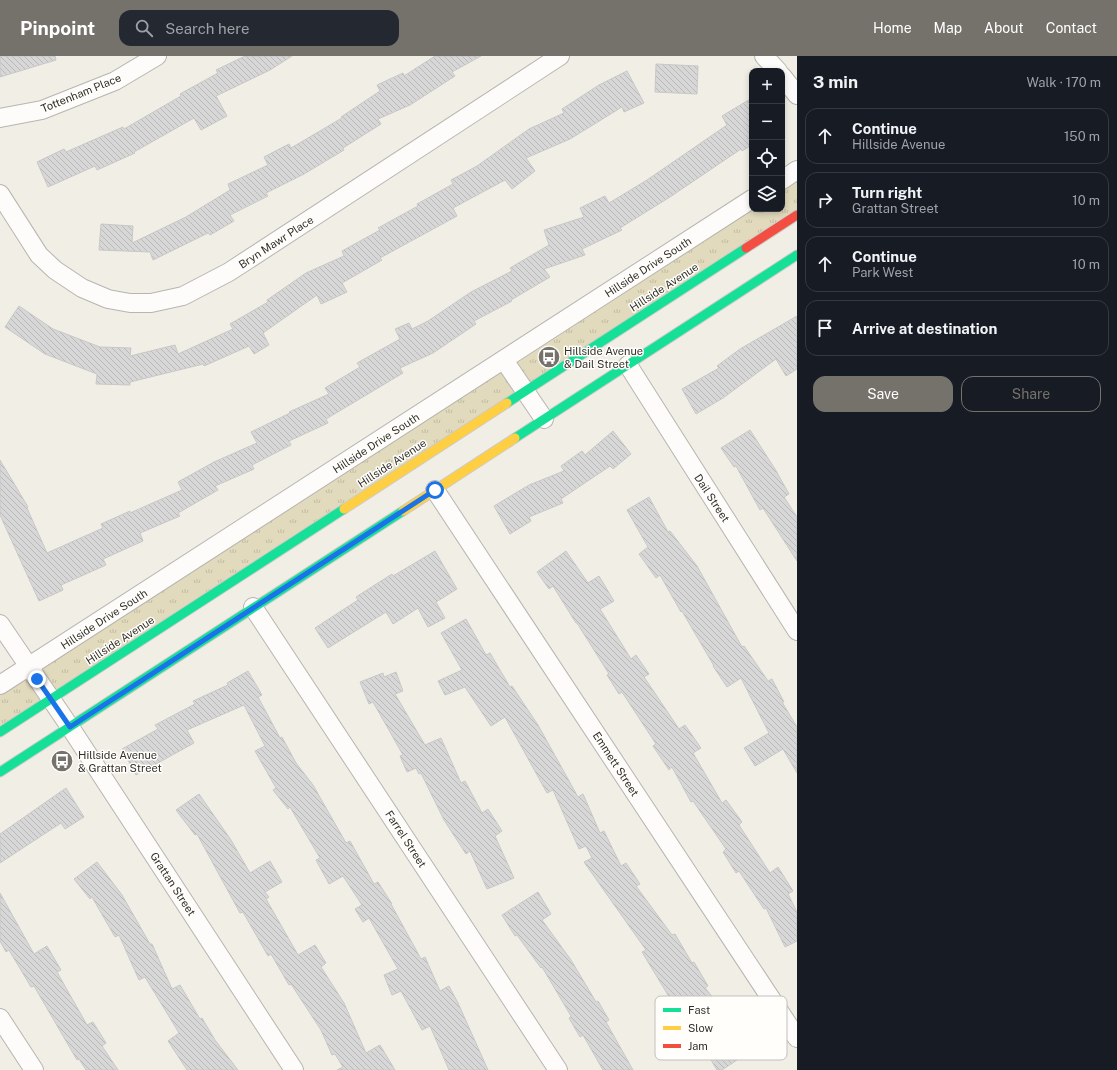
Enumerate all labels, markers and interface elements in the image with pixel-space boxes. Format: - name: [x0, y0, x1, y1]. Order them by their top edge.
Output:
- search box: [119, 10, 399, 46]
- text: Pinpoint: [20, 17, 95, 39]
- icon: search: [133, 17, 155, 39]
- text: Search here: [165, 20, 249, 37]
- text: Home: [873, 20, 912, 36]
- text: Map: [934, 20, 962, 36]
- text: About: [984, 20, 1024, 36]
- text: Contact: [1046, 20, 1097, 36]
- map controls: [749, 68, 785, 212]
- button: +: [749, 68, 785, 104]
- street label: Tottenham Place: [39, 71, 123, 115]
- text: 3 min: [813, 72, 858, 92]
- text: Walk · 170 m: [1026, 75, 1101, 90]
- button: −: [749, 104, 785, 140]
- text: Continue: [852, 120, 917, 137]
- icon: ahead: [814, 125, 836, 147]
- text: 150 m: [1064, 129, 1100, 144]
- text: Hillside Avenue: [852, 137, 945, 152]
- button: locate: [749, 140, 785, 176]
- button: layers: [749, 176, 785, 212]
- text: Turn right: [852, 184, 922, 201]
- icon: right: [814, 189, 836, 211]
- text: 10 m: [1072, 193, 1100, 208]
- text: Grattan Street: [852, 201, 939, 216]
- street label: Bryn Mawr Place: [236, 213, 316, 271]
- street label: Hillside Drive South: [602, 235, 694, 299]
- text: Continue: [852, 248, 917, 265]
- icon: ahead: [814, 253, 836, 275]
- text: 10 m: [1072, 257, 1100, 272]
- street label: Hillside Avenue: [628, 260, 700, 314]
- text: Park West: [852, 265, 913, 280]
- icon: arrive: [814, 317, 836, 339]
- text: Arrive at destination: [852, 320, 997, 337]
- bus stop icon: Hillside Avenue & Dail Street: [536, 344, 562, 370]
- place label: Hillside Avenue & Dail Street: [564, 345, 643, 370]
- button: Save: [813, 376, 953, 412]
- button: Share: [961, 376, 1101, 412]
- street label: Hillside Drive South: [330, 411, 422, 475]
- street label: Hillside Avenue: [356, 436, 428, 490]
- street label: Dail Street: [692, 472, 732, 524]
- route start: [426, 481, 444, 499]
- street label: Hillside Drive South: [58, 587, 150, 651]
- street label: Hillside Avenue: [84, 613, 156, 667]
- route end: [28, 670, 46, 688]
- street label: Emmett Street: [591, 729, 641, 799]
- bus stop icon: Hillside Avenue & Grattan Street: [49, 748, 75, 774]
- place label: Hillside Avenue & Grattan Street: [78, 749, 162, 774]
- street label: Farrel Street: [383, 808, 429, 870]
- street label: Grattan Street: [148, 850, 198, 918]
- legend: [655, 996, 787, 1060]
- text: Fast: [688, 1004, 710, 1016]
- text: Slow: [688, 1022, 714, 1034]
- text: Jam: [688, 1040, 708, 1052]

